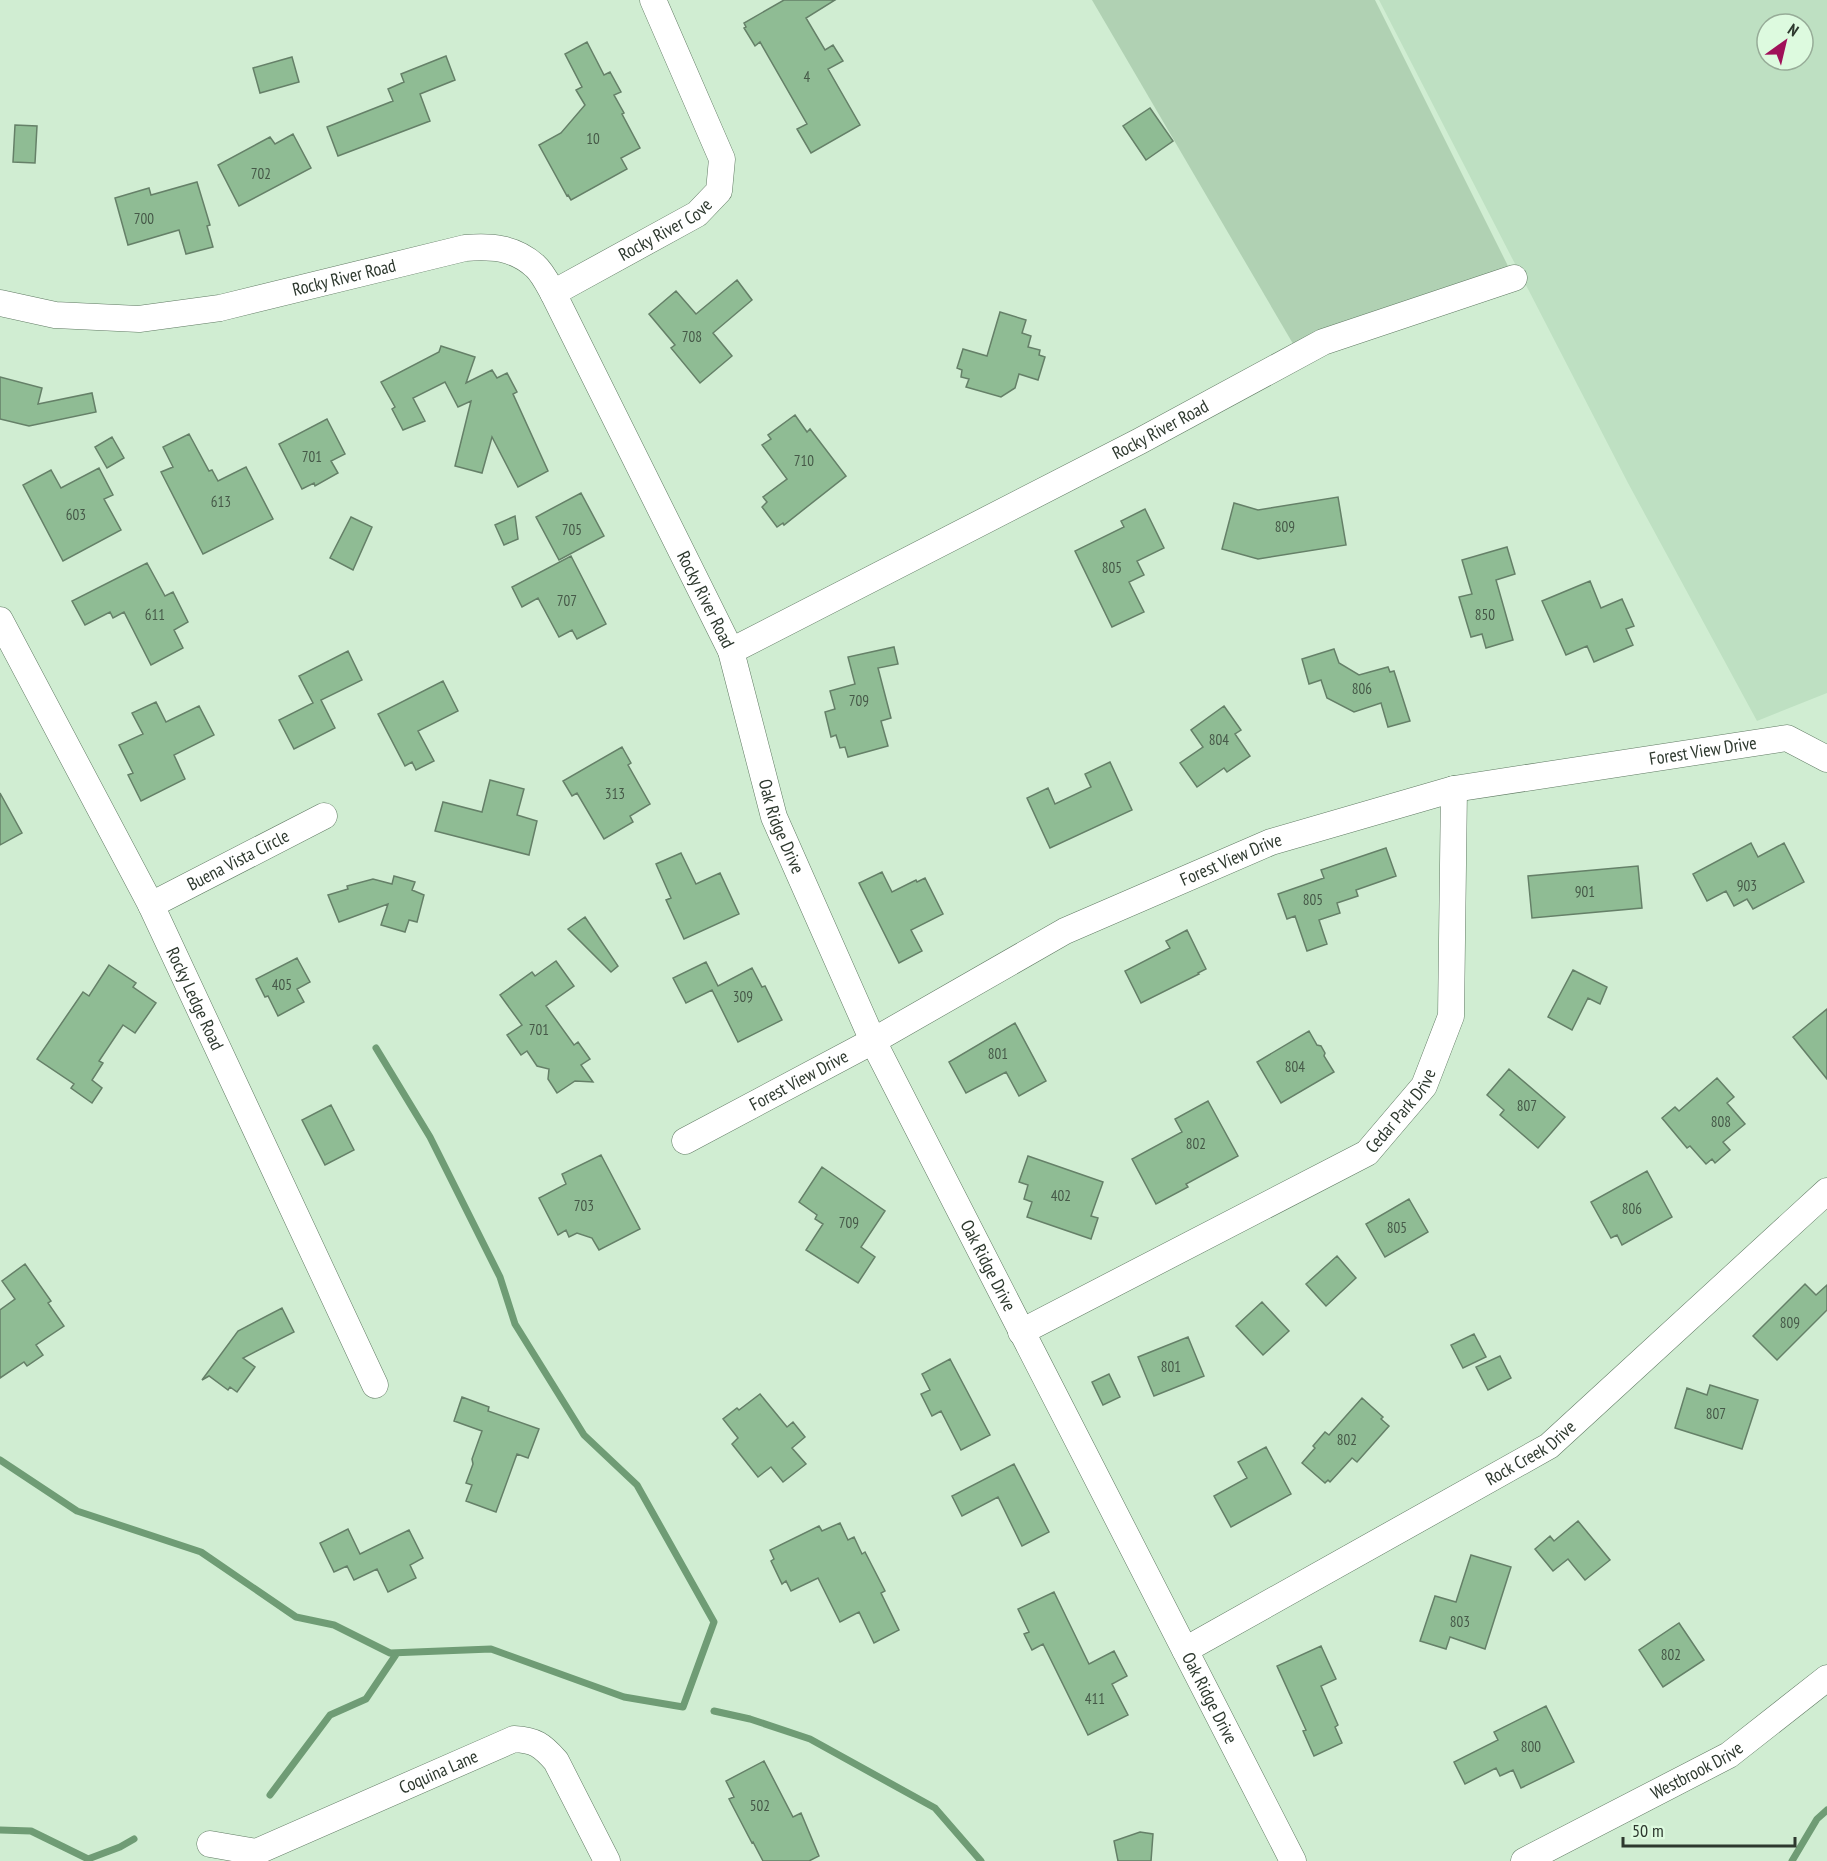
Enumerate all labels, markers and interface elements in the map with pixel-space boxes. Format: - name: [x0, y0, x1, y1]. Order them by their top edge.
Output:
- north arrow: [1755, 12, 1815, 72]
- text: N: [1784, 19, 1803, 40]
- house number: 4: [804, 67, 811, 86]
- house number: 10: [586, 129, 600, 148]
- house number: 702: [251, 164, 271, 183]
- street label: Rocky River Cove: [614, 193, 717, 266]
- house number: 700: [134, 209, 154, 228]
- street label: Rocky River Road: [290, 253, 398, 301]
- house number: 708: [682, 327, 702, 346]
- street label: Rocky River Road: [1108, 394, 1212, 464]
- house number: 701: [302, 447, 322, 466]
- house number: 710: [794, 451, 814, 470]
- house number: 613: [211, 492, 231, 511]
- house number: 603: [66, 505, 86, 524]
- house number: 809: [1275, 517, 1295, 536]
- house number: 705: [562, 520, 582, 539]
- street label: Rocky River Road: [672, 547, 740, 652]
- house number: 805: [1102, 558, 1122, 577]
- house number: 707: [557, 591, 577, 610]
- house number: 611: [145, 605, 165, 624]
- house number: 850: [1475, 605, 1495, 624]
- house number: 806: [1352, 679, 1372, 698]
- house number: 709: [849, 691, 869, 710]
- house number: 804: [1209, 730, 1229, 749]
- street label: Forest View Drive: [1648, 731, 1758, 770]
- street label: Oak Ridge Drive: [754, 777, 810, 877]
- house number: 313: [605, 784, 625, 803]
- street label: Buena Vista Circle: [183, 824, 293, 896]
- street label: Forest View Drive: [1176, 828, 1284, 891]
- house number: 903: [1737, 876, 1757, 895]
- house number: 901: [1575, 882, 1595, 901]
- house number: 805: [1303, 890, 1323, 909]
- street label: Rocky Ledge Road: [161, 943, 229, 1054]
- house number: 405: [272, 975, 292, 994]
- house number: 309: [733, 987, 753, 1006]
- house number: 701: [529, 1020, 549, 1039]
- street label: Forest View Drive: [745, 1044, 852, 1116]
- house number: 801: [988, 1044, 1008, 1063]
- house number: 804: [1285, 1057, 1305, 1076]
- street label: Cedar Park Drive: [1360, 1065, 1441, 1157]
- house number: 807: [1517, 1096, 1537, 1115]
- house number: 808: [1711, 1112, 1731, 1131]
- house number: 802: [1186, 1134, 1206, 1153]
- house number: 402: [1051, 1186, 1071, 1205]
- house number: 703: [574, 1196, 594, 1215]
- house number: 806: [1622, 1199, 1642, 1218]
- house number: 709: [839, 1213, 859, 1232]
- street label: Oak Ridge Drive: [955, 1216, 1021, 1315]
- house number: 805: [1387, 1218, 1407, 1237]
- house number: 809: [1780, 1313, 1800, 1332]
- house number: 801: [1161, 1357, 1181, 1376]
- house number: 807: [1706, 1404, 1726, 1423]
- street label: Rock Creek Drive: [1481, 1415, 1580, 1490]
- house number: 802: [1337, 1430, 1357, 1449]
- house number: 803: [1450, 1612, 1470, 1631]
- house number: 802: [1661, 1645, 1681, 1664]
- street label: Oak Ridge Drive: [1177, 1648, 1243, 1747]
- house number: 411: [1085, 1689, 1105, 1708]
- street label: Westbrook Drive: [1647, 1736, 1748, 1804]
- house number: 800: [1521, 1737, 1541, 1756]
- street label: Coquina Lane: [395, 1744, 481, 1799]
- house number: 502: [750, 1796, 770, 1815]
- scale bar: [1623, 1810, 1796, 1848]
- text: 50 m: [1632, 1819, 1664, 1842]

